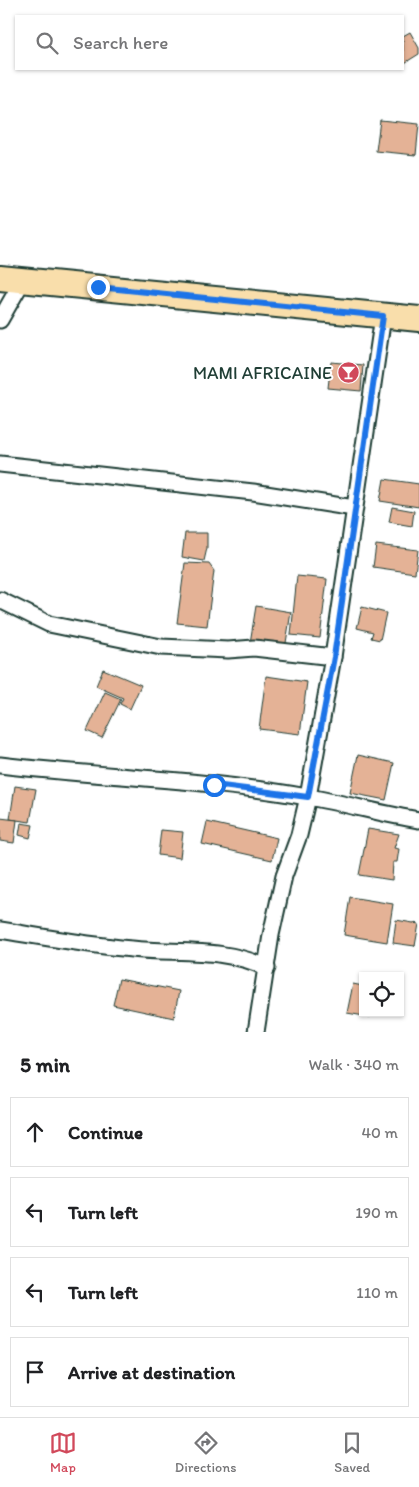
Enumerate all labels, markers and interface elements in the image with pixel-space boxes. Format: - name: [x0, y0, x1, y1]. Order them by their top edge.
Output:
- search box: [15, 15, 404, 70]
- icon: search: [33, 29, 61, 57]
- text: Search here: [73, 31, 168, 54]
- route end: [87, 276, 110, 299]
- bar icon: MAMI AFRICAINE: [336, 361, 360, 385]
- place label: MAMI AFRICAINE: [193, 362, 332, 384]
- route start: [203, 774, 226, 797]
- map controls: [359, 972, 404, 1017]
- button: locate: [359, 972, 404, 1017]
- text: 5 min: [20, 1052, 70, 1077]
- text: Walk · 340 m: [309, 1055, 399, 1074]
- icon: ahead: [21, 1118, 49, 1146]
- text: Continue: [68, 1121, 143, 1144]
- text: 40 m: [361, 1123, 398, 1142]
- icon: left: [21, 1198, 49, 1226]
- text: Turn left: [68, 1201, 138, 1224]
- text: 190 m: [355, 1203, 398, 1222]
- icon: left: [21, 1278, 49, 1306]
- text: Turn left: [68, 1281, 138, 1304]
- text: 110 m: [356, 1283, 398, 1302]
- icon: arrive: [21, 1358, 49, 1386]
- text: Arrive at destination: [68, 1361, 235, 1384]
- tab: Map: [49, 1429, 77, 1476]
- tab: Directions: [175, 1429, 236, 1476]
- tab: Saved: [334, 1429, 370, 1476]

